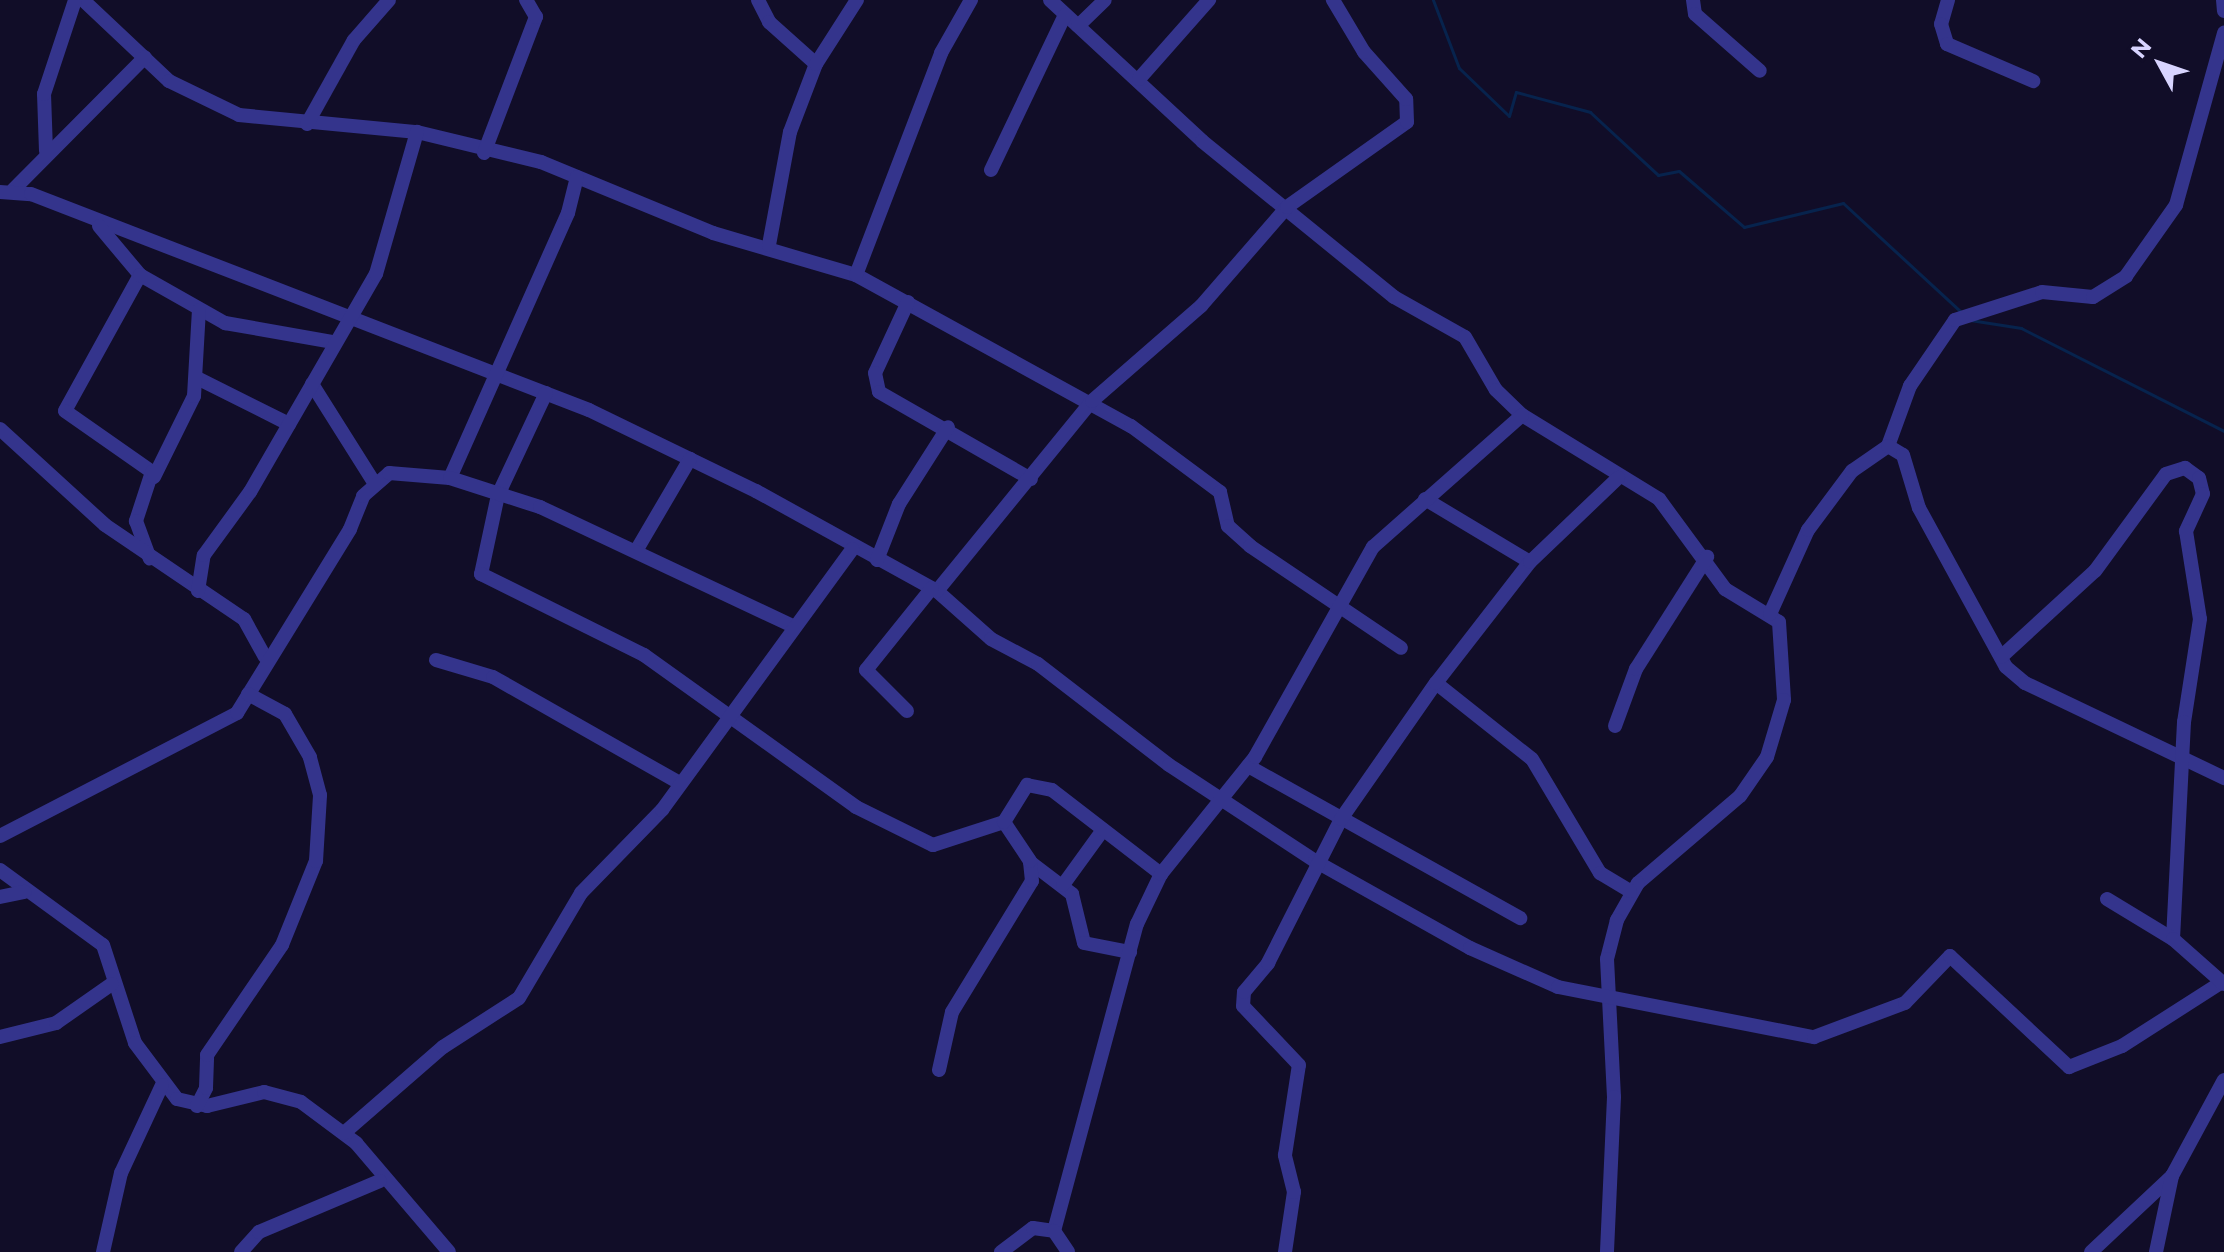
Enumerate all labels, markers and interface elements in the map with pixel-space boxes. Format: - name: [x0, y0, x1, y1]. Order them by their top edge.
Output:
- north arrow: [2120, 24, 2200, 104]
- text: N: [2125, 33, 2157, 64]

